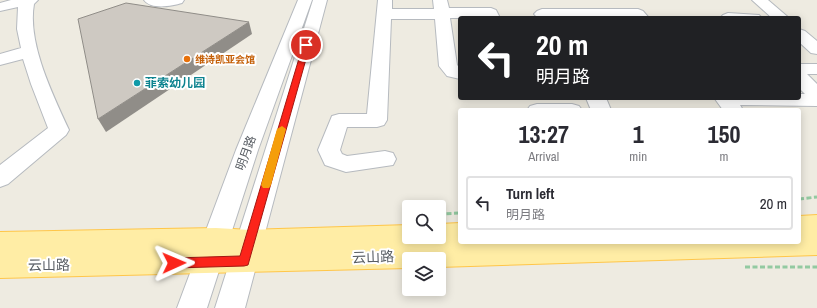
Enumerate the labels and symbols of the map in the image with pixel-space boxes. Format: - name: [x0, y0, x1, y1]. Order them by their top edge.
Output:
- pin: [289, 28, 323, 62]
- place label: 维诗凯亚会馆: [195, 53, 255, 66]
- marker: 维诗凯亚会馆: [182, 54, 192, 64]
- place label: 菲索幼儿园: [145, 75, 205, 91]
- marker: 菲索幼儿园: [132, 78, 142, 88]
- street label: 明月路: [232, 133, 260, 173]
- position arrow: [153, 242, 195, 284]
- street label: 云山路: [352, 247, 394, 267]
- street label: 云山路: [28, 256, 70, 274]

